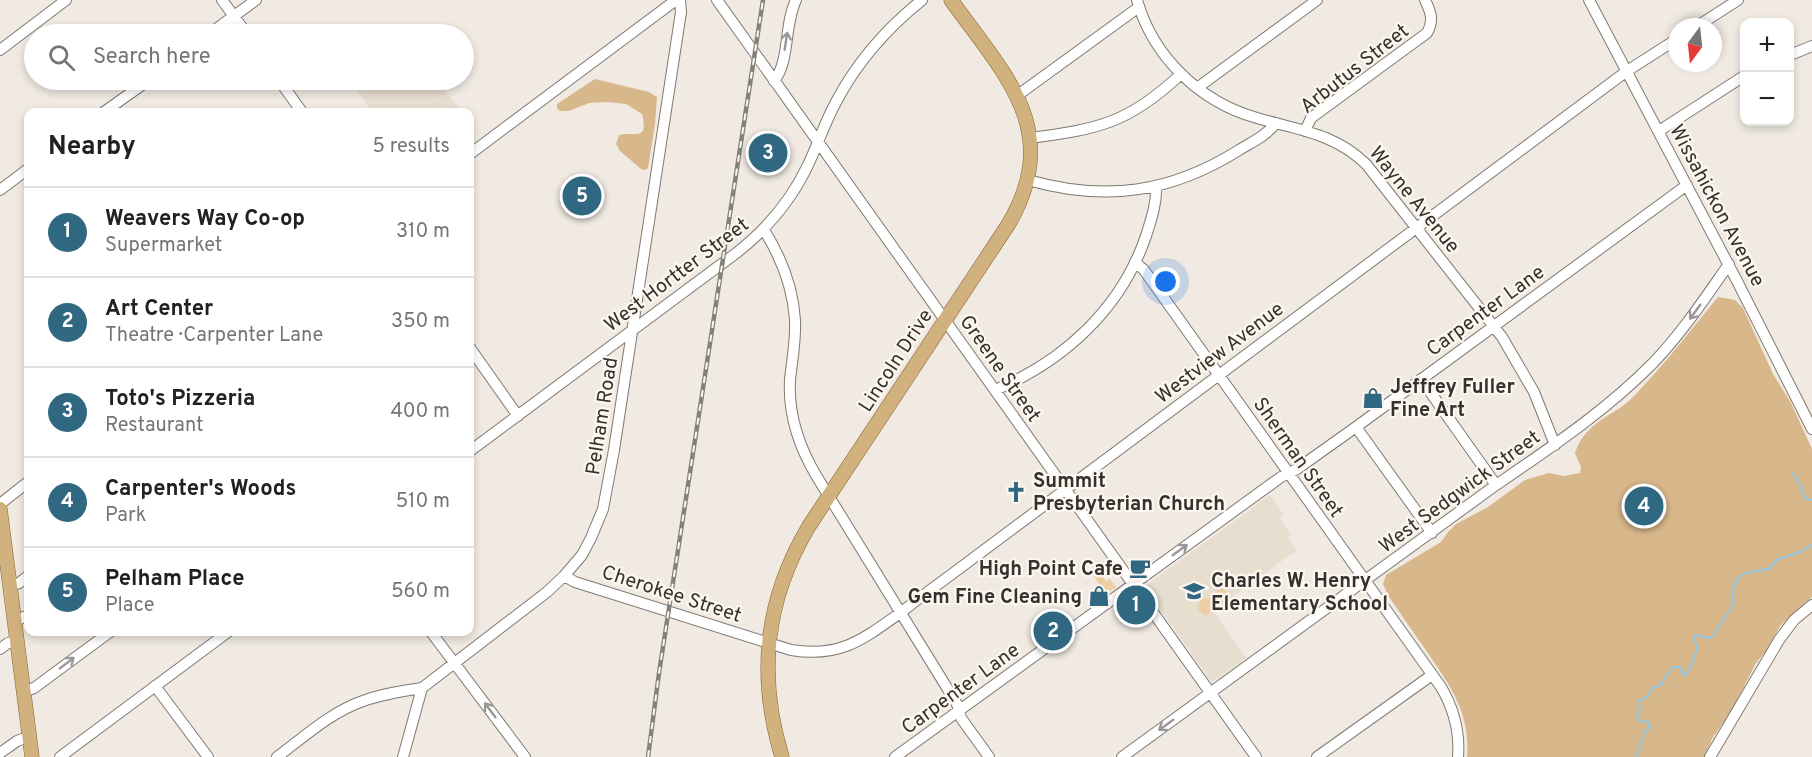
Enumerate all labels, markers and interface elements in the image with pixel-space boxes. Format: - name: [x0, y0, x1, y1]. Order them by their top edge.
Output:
- north arrow: [1668, 18, 1722, 72]
- map controls: [1740, 18, 1794, 126]
- button: +: [1740, 18, 1794, 72]
- street label: Arbutus Street: [1296, 19, 1415, 120]
- search box: [24, 24, 474, 90]
- one-way arrow: [780, 31, 791, 51]
- icon: search: [45, 41, 78, 74]
- text: Search here: [93, 44, 211, 71]
- button: −: [1740, 72, 1794, 126]
- street label: Wissahickon Avenue: [1662, 120, 1770, 292]
- pin: 3: [748, 130, 788, 176]
- text: Nearby: [48, 131, 136, 164]
- text: 5 results: [373, 134, 450, 160]
- street label: Wayne Avenue: [1362, 141, 1465, 259]
- pin: 5: [562, 174, 602, 218]
- text: Weavers Way Co‑op: [105, 206, 305, 233]
- street label: West Hortter Street: [600, 213, 755, 339]
- text: 1: [64, 219, 72, 245]
- text: 310 m: [396, 219, 450, 245]
- text: Supermarket: [105, 233, 222, 259]
- street label: Carpenter Lane: [1422, 260, 1550, 363]
- your location: [1151, 267, 1180, 296]
- text: Art Center: [105, 296, 213, 323]
- street label: Westview Avenue: [1151, 297, 1290, 410]
- one-way arrow: [1689, 303, 1701, 319]
- street label: Lincoln Drive: [854, 305, 940, 418]
- text: 2: [61, 309, 74, 335]
- text: 350 m: [391, 309, 450, 335]
- street label: Greene Street: [953, 310, 1046, 428]
- text: Theatre · Carpenter Lane: [105, 323, 323, 349]
- street label: Pelham Road: [581, 356, 625, 477]
- place label: Jeffrey Fuller Fine Art: [1390, 375, 1515, 424]
- text: Toto's Pizzeria: [105, 386, 255, 413]
- shop icon: Jeffrey Fuller Fine Art: [1361, 386, 1385, 410]
- street label: Sherman Street: [1246, 393, 1348, 523]
- text: 3: [62, 399, 74, 425]
- text: 400 m: [390, 399, 450, 425]
- text: Restaurant: [105, 413, 204, 439]
- street label: West Sedgwick Street: [1374, 425, 1546, 560]
- place label: Summit Presbyterian Church: [1033, 469, 1225, 518]
- text: Carpenter's Woods: [105, 476, 296, 503]
- church icon: Summit Presbyterian Church: [1004, 480, 1028, 504]
- pin: 4: [1624, 484, 1664, 528]
- text: 4: [61, 489, 74, 515]
- text: 510 m: [396, 489, 450, 515]
- text: Park: [105, 503, 146, 529]
- one-way arrow: [1172, 544, 1188, 556]
- cafe icon: High Point Cafe: [1128, 556, 1152, 580]
- place label: High Point Cafe: [979, 557, 1123, 583]
- street label: Cherokee Street: [598, 560, 745, 630]
- text: Pelham Place: [105, 566, 245, 593]
- place label: Charles W. Henry Elementary School: [1211, 569, 1388, 618]
- text: 5: [61, 579, 74, 605]
- text: 560 m: [391, 579, 450, 605]
- school or university icon: Charles W. Henry Elementary School: [1182, 579, 1206, 603]
- pin: 1: [1116, 582, 1156, 628]
- shop icon: Gem Fine Cleaning: [1087, 584, 1111, 608]
- place label: Gem Fine Cleaning: [908, 585, 1082, 611]
- text: Place: [105, 593, 155, 619]
- pin: 2: [1034, 608, 1072, 654]
- street label: Carpenter Lane: [897, 638, 1025, 741]
- one-way arrow: [59, 657, 75, 670]
- one-way arrow: [484, 703, 496, 719]
- one-way arrow: [1159, 719, 1175, 731]

